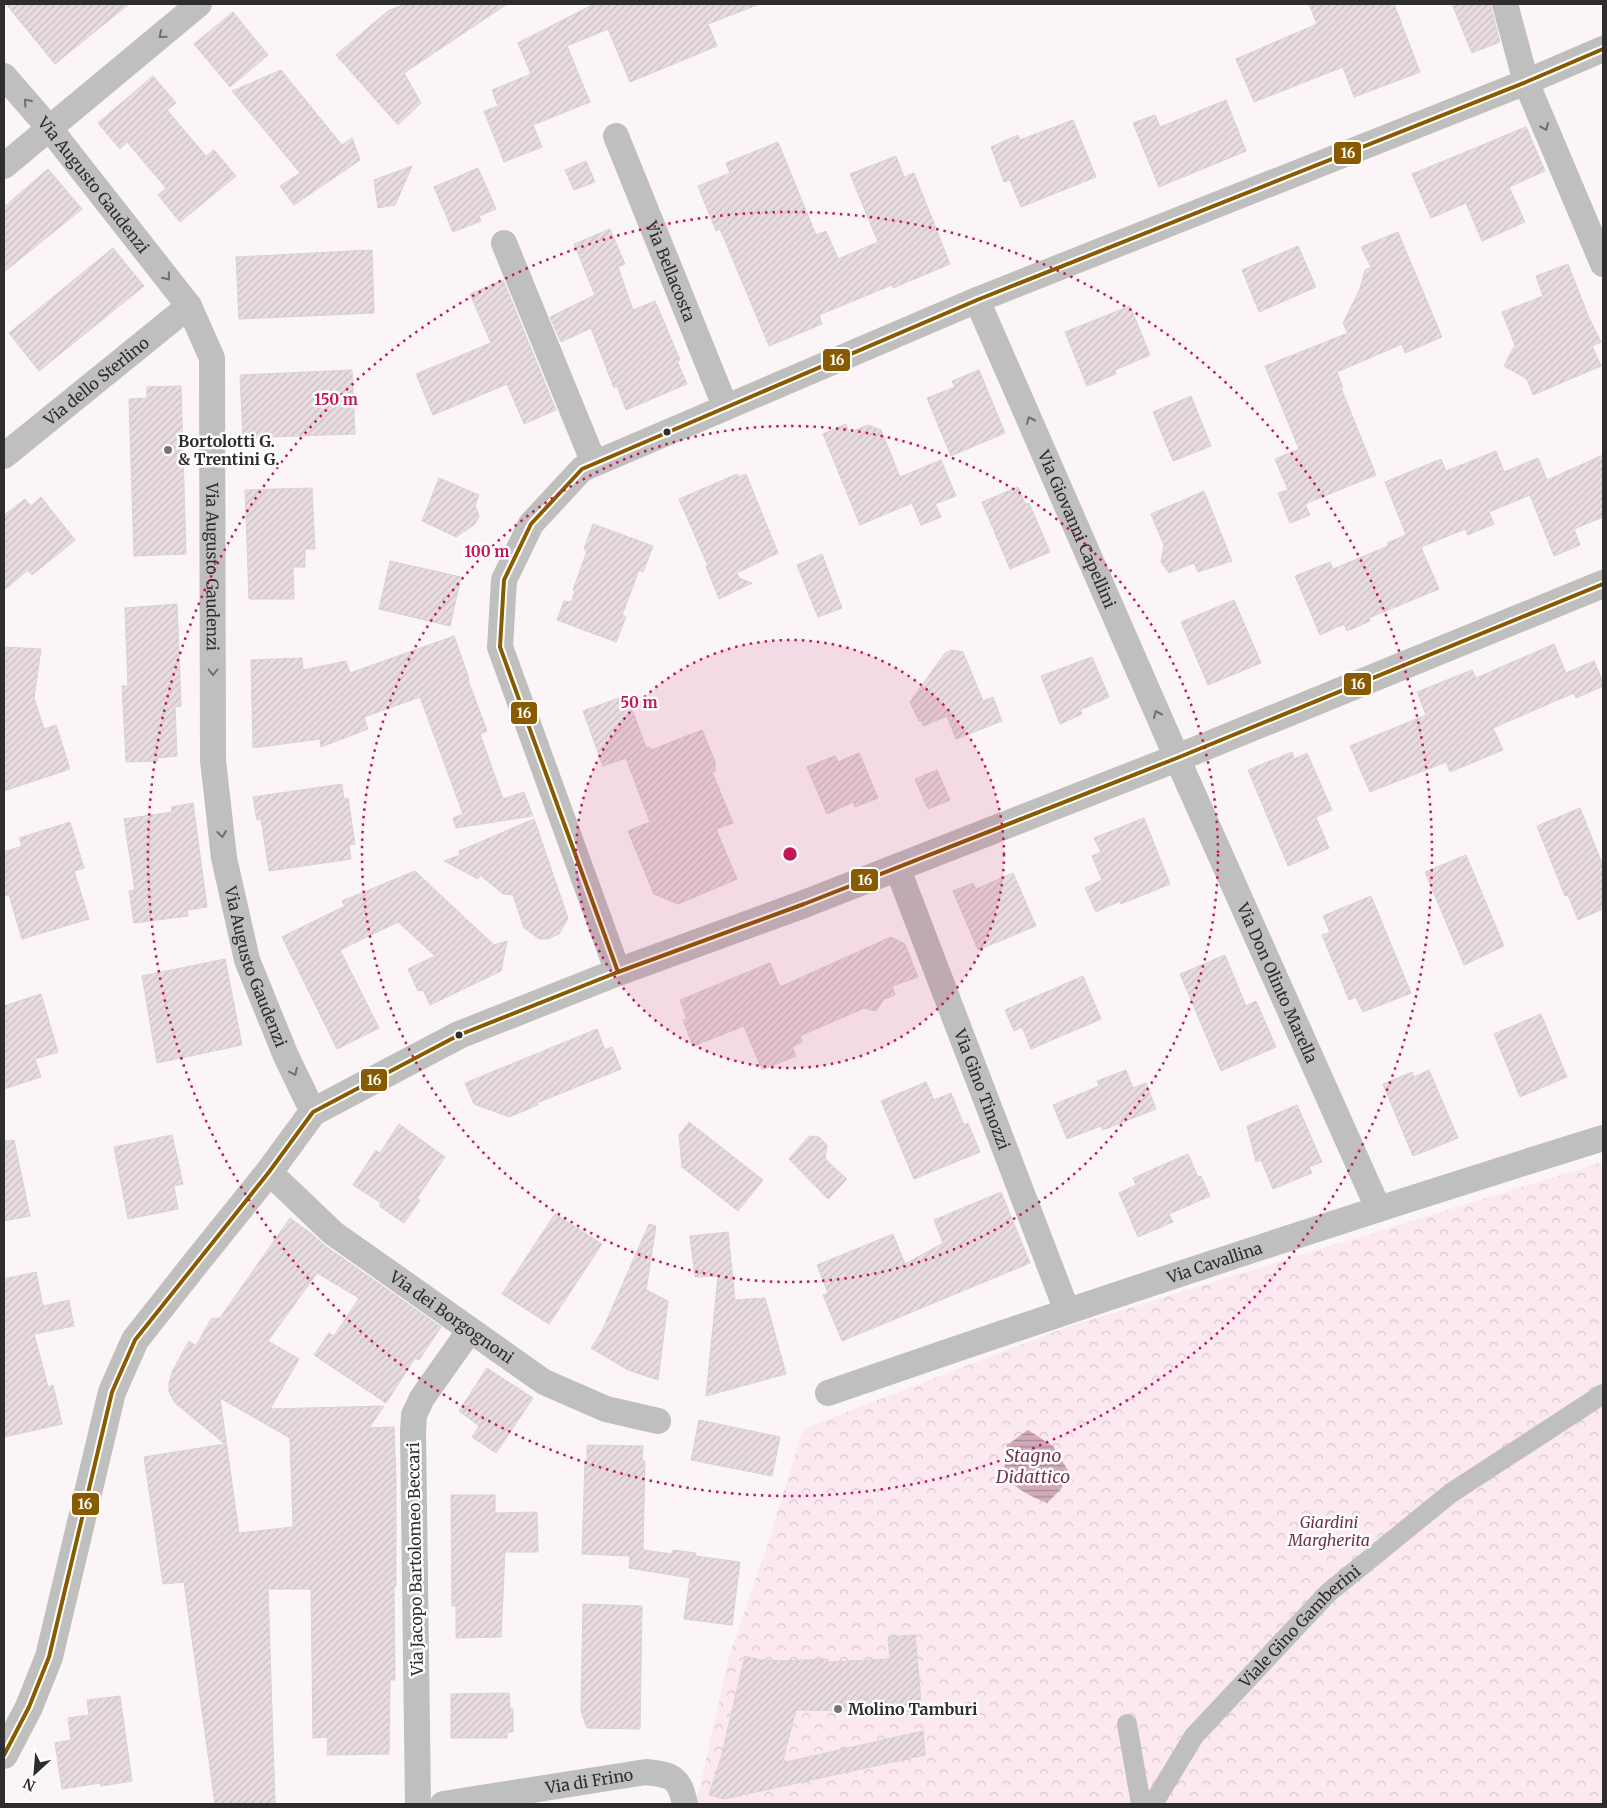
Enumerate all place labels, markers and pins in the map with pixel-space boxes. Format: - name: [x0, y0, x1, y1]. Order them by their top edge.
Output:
- unlabelled marker: [662, 427, 672, 437]
- place label: Bortolotti G. & Trentini G.: [178, 431, 280, 469]
- marker: Bortolotti G. & Trentini G.: [162, 444, 174, 456]
- centre of rings: [781, 845, 799, 863]
- unlabelled marker: [454, 1030, 464, 1040]
- place label: Molino Tamburi: [848, 1699, 978, 1719]
- marker: Molino Tamburi: [832, 1703, 844, 1715]

